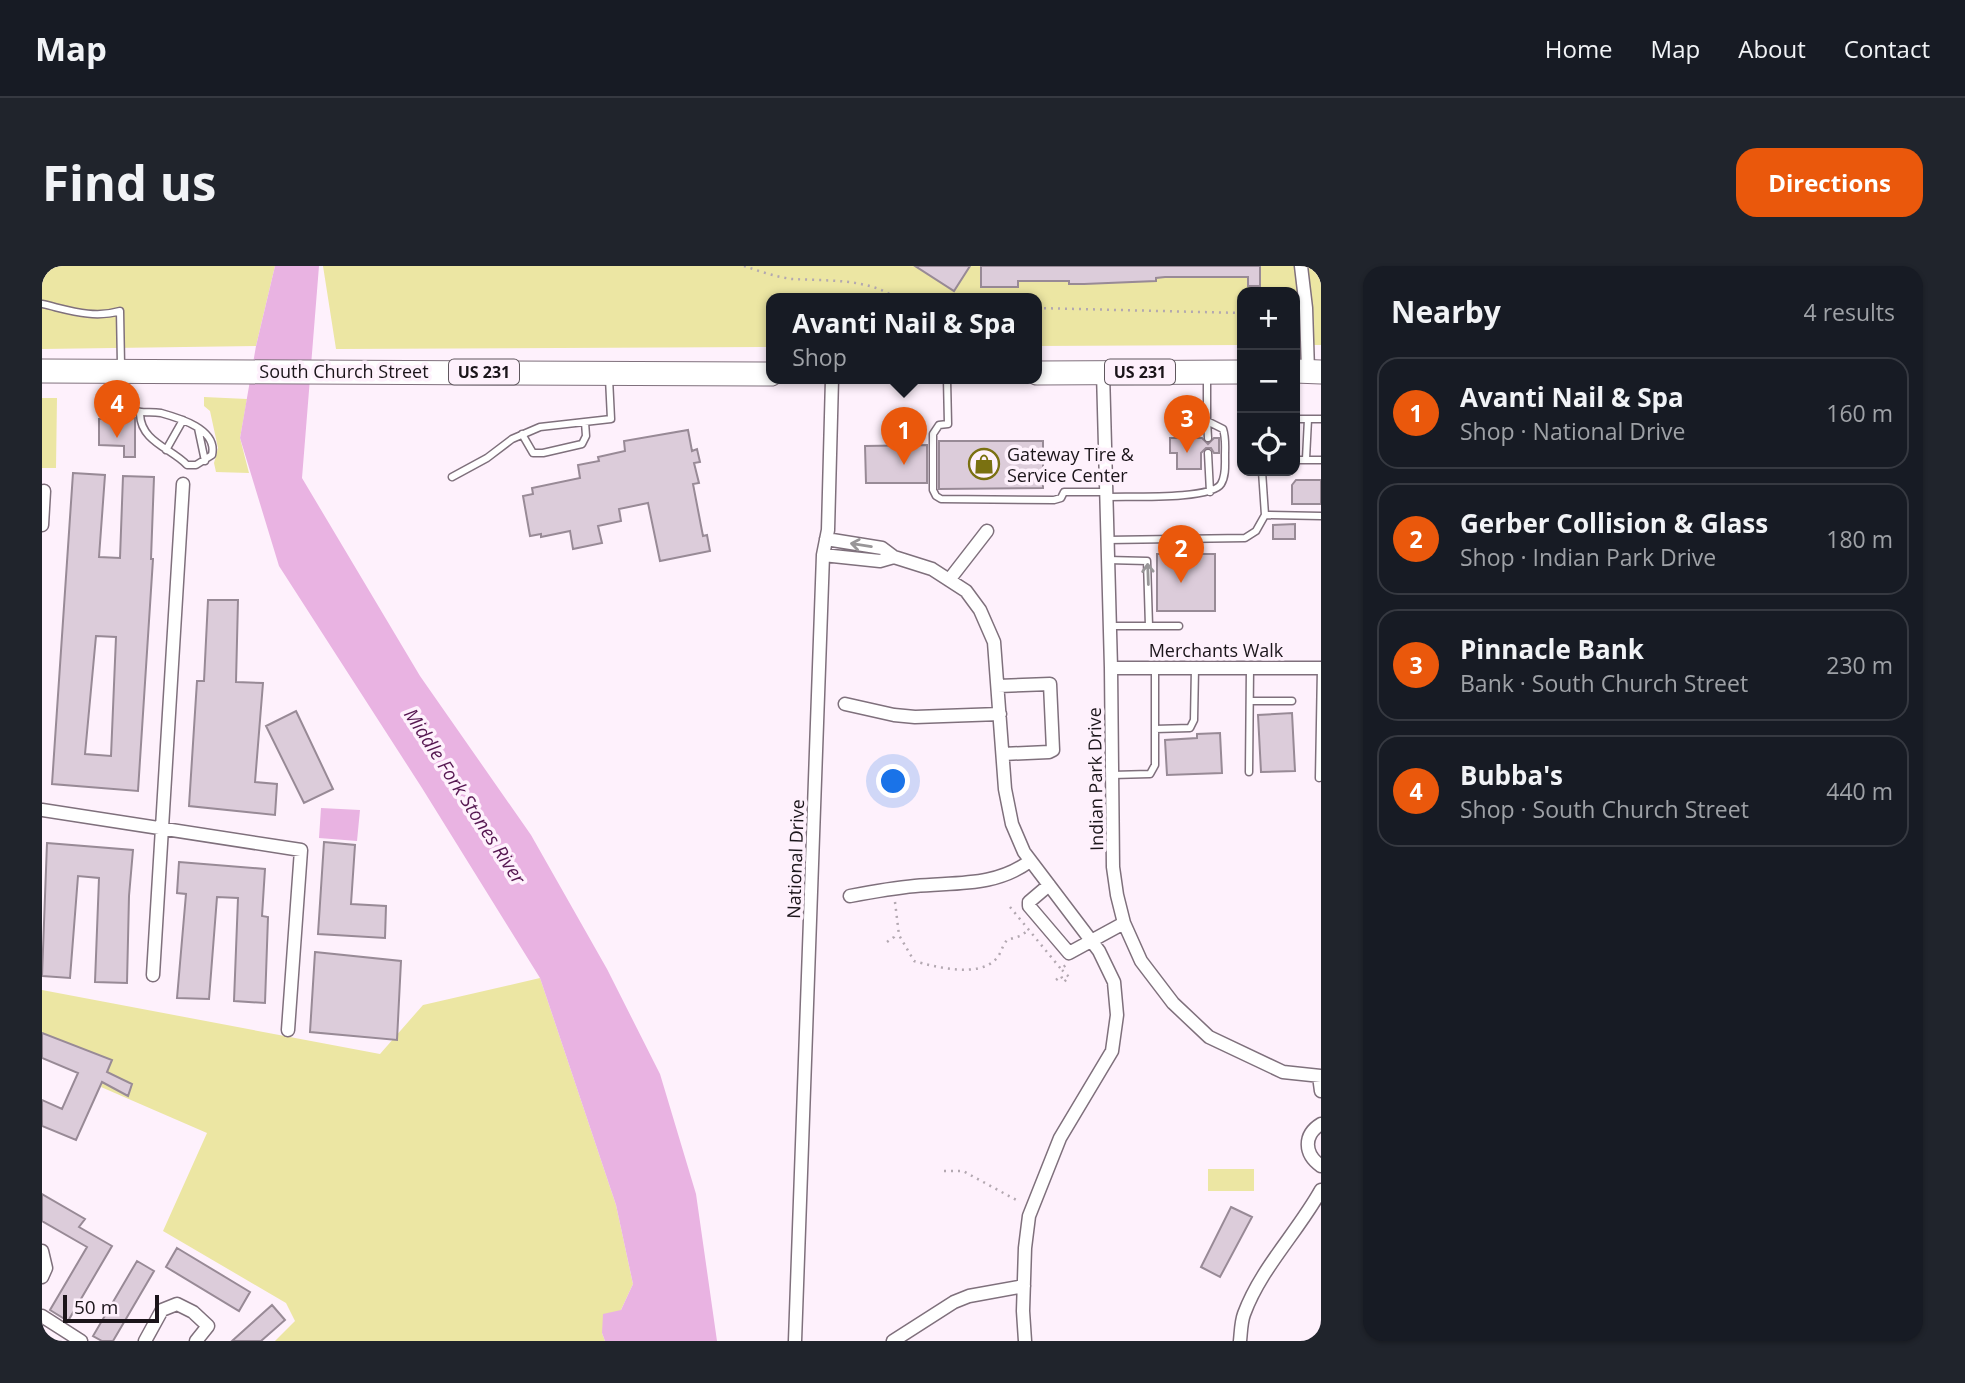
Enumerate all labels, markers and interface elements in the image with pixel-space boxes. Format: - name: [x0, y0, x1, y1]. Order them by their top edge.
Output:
- text: Map: [35, 26, 107, 71]
- text: Home: [1545, 32, 1613, 65]
- text: Map: [1651, 32, 1700, 65]
- text: About: [1738, 32, 1806, 65]
- text: Contact: [1844, 32, 1930, 65]
- button: Directions: [1736, 148, 1923, 217]
- text: Find us: [42, 149, 216, 215]
- map controls: [1237, 287, 1300, 476]
- button: +: [1237, 287, 1300, 350]
- text: Nearby: [1391, 291, 1501, 332]
- popup: [766, 293, 1042, 384]
- text: 4 results: [1804, 296, 1895, 328]
- text: Avanti Nail & Spa: [792, 305, 1016, 341]
- text: Shop: [792, 341, 847, 373]
- button: −: [1237, 350, 1300, 413]
- street label: South Church Street: [259, 359, 429, 383]
- road number: US 231: [449, 360, 519, 384]
- road number: US 231: [1105, 360, 1175, 384]
- text: Avanti Nail & Spa: [1460, 379, 1684, 415]
- pin: 4: [94, 380, 140, 438]
- pin: 3: [1164, 395, 1210, 453]
- text: 1: [1409, 397, 1423, 429]
- text: 160 m: [1826, 397, 1893, 429]
- pin: 1: [881, 407, 927, 465]
- button: locate: [1237, 413, 1300, 476]
- text: Shop · National Drive: [1460, 415, 1686, 447]
- place label: Gateway Tire & Service Center: [1007, 442, 1135, 487]
- shop icon: Gateway Tire & Service Center: [967, 447, 1001, 481]
- text: Gerber Collision & Glass: [1460, 505, 1768, 541]
- text: 2: [1409, 523, 1423, 555]
- text: 180 m: [1826, 523, 1893, 555]
- pin: 2: [1158, 525, 1204, 583]
- one-way arrow: [851, 538, 873, 551]
- text: Shop · Indian Park Drive: [1460, 541, 1716, 573]
- one-way arrow: [1141, 563, 1154, 586]
- text: Pinnacle Bank: [1460, 631, 1644, 667]
- street label: Merchants Walk: [1149, 638, 1284, 662]
- text: 3: [1409, 649, 1423, 681]
- text: 230 m: [1826, 649, 1893, 681]
- text: Bank · South Church Street: [1460, 667, 1748, 699]
- water label: Middle Fork Stones River: [398, 703, 532, 890]
- street label: Indian Park Drive: [1082, 707, 1108, 851]
- text: Bubba's: [1460, 757, 1563, 793]
- your location: [876, 764, 910, 798]
- text: 4: [1409, 775, 1423, 807]
- text: 440 m: [1826, 775, 1893, 807]
- text: Shop · South Church Street: [1460, 793, 1749, 825]
- street label: National Drive: [781, 799, 809, 919]
- scale bar: [63, 1292, 159, 1324]
- text: 50 m: [74, 1294, 118, 1320]

